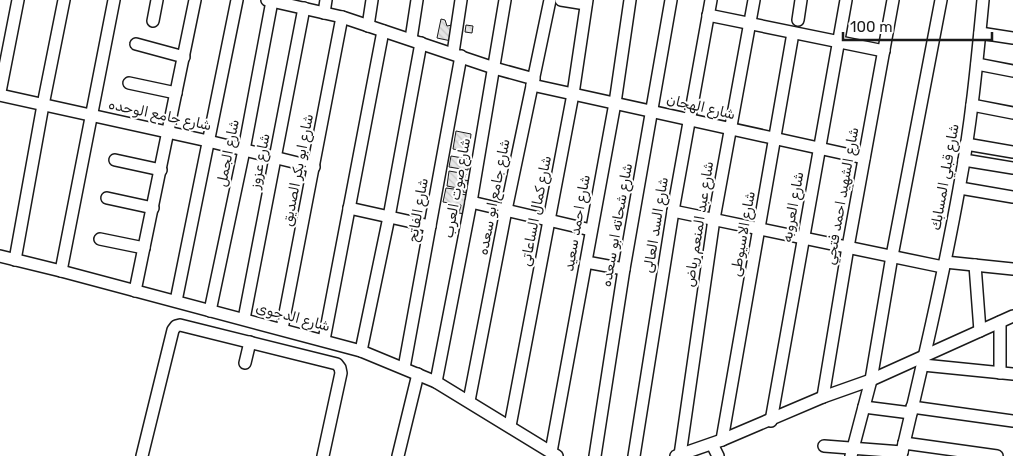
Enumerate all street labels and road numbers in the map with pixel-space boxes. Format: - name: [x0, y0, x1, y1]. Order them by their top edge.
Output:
- street label: شارع الهجان: [664, 91, 737, 125]
- street label: شارع جامع الوحده: [106, 96, 213, 136]
- street label: شارع ابو بكر الصديق: [279, 112, 319, 228]
- street label: شارع الجمل: [213, 118, 245, 189]
- street label: شارع قبلي المسابك: [927, 122, 965, 232]
- street label: شارع الشهيد احمد فتحي: [822, 126, 864, 266]
- street label: شارع عزوز: [246, 132, 276, 191]
- street label: شارع صوت العرب: [440, 137, 476, 240]
- street label: شارع جامع ابو سعده: [474, 137, 516, 257]
- street label: شارع كمال الساعاتى: [517, 154, 557, 268]
- street label: شارع عبد المنعم رياض: [681, 160, 719, 288]
- street label: شارع شحاته ابو سعده: [598, 162, 638, 289]
- street label: شارع العروبه: [778, 170, 810, 244]
- street label: شارع احمد سعيد: [560, 173, 596, 273]
- street label: شارع السد العالى: [640, 176, 674, 275]
- street label: شارع الفاتح: [404, 177, 434, 244]
- street label: شارع الاسيوطى: [727, 190, 761, 278]
- street label: شارع الدجوى: [254, 299, 332, 337]

